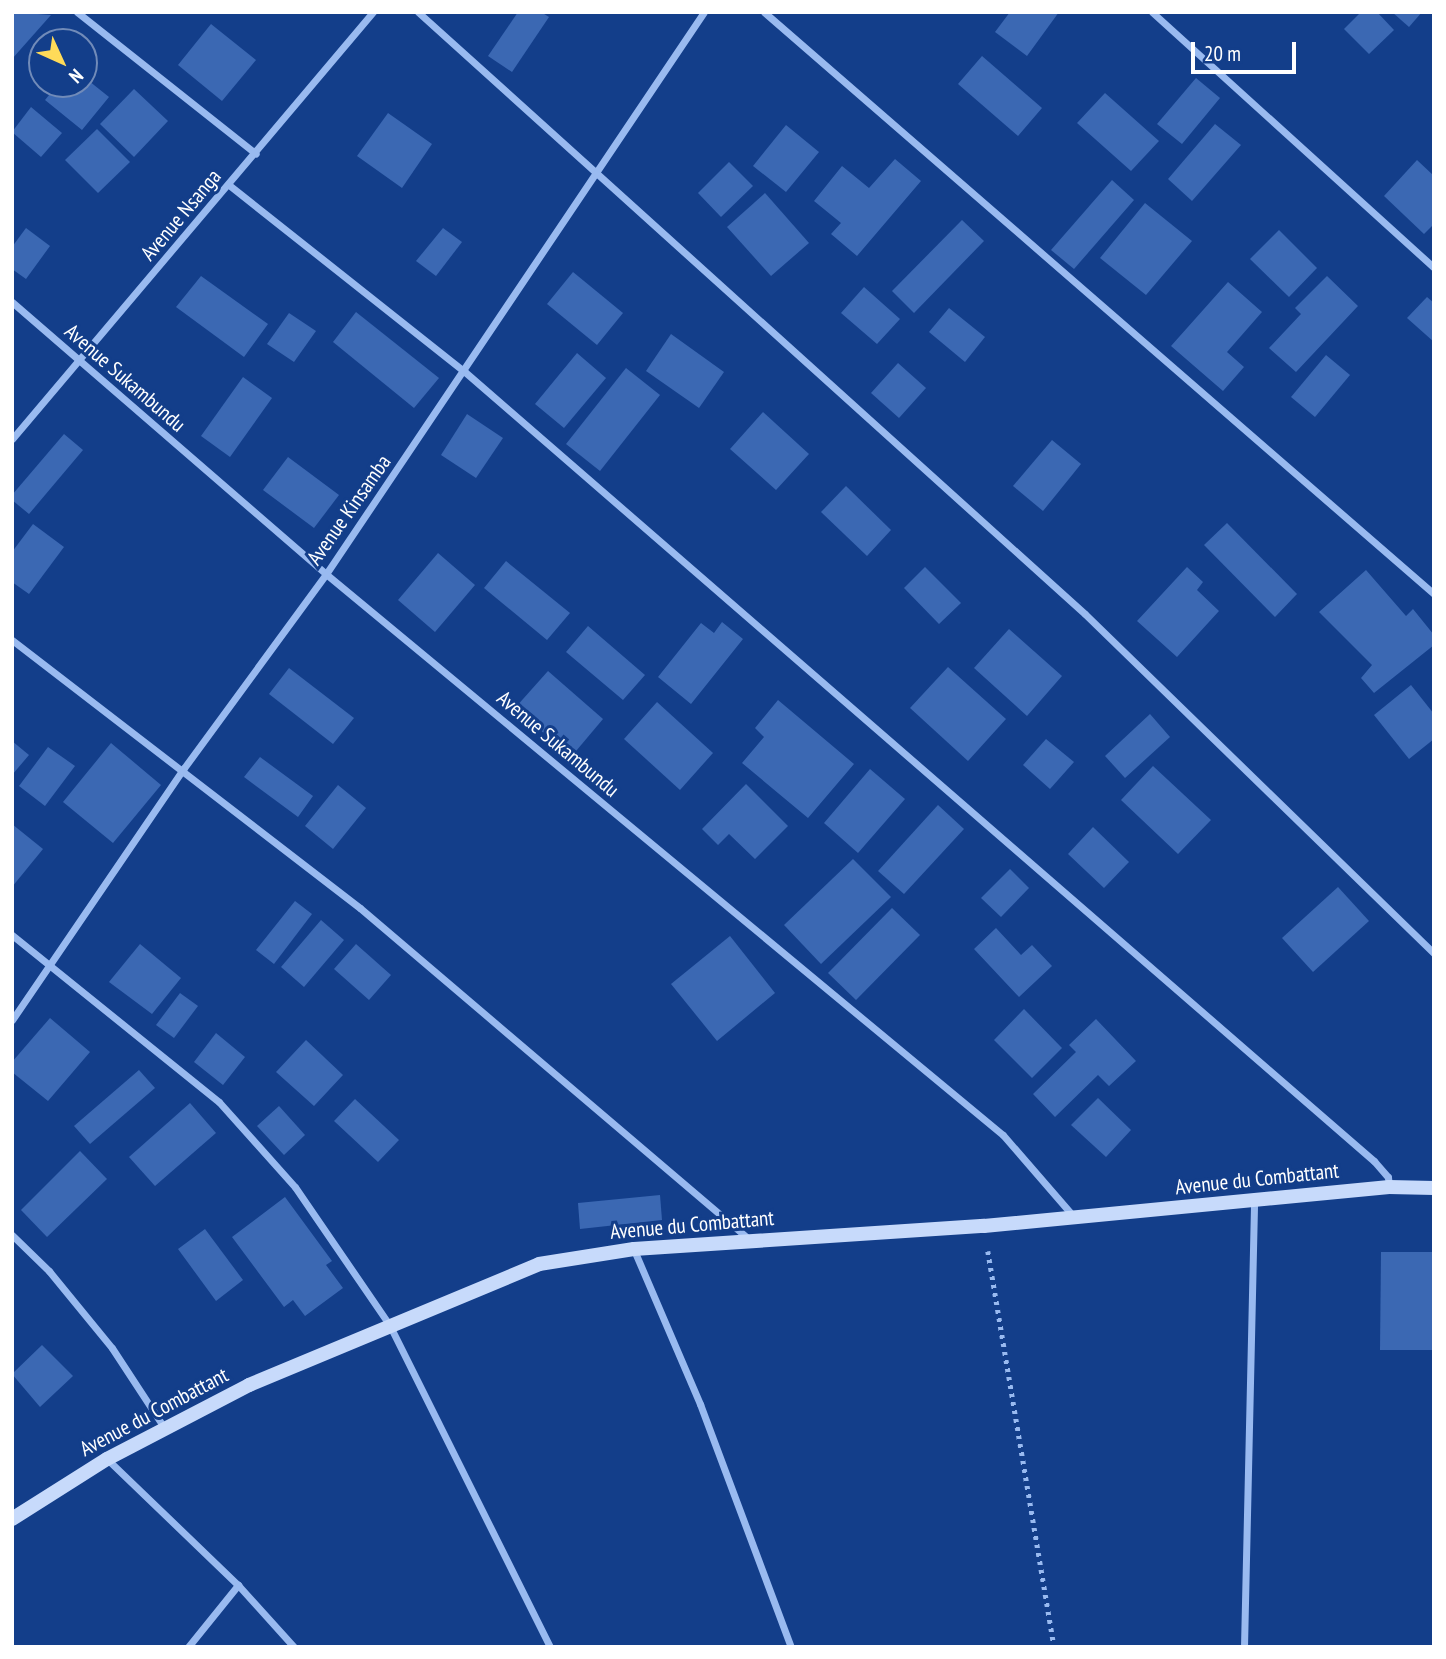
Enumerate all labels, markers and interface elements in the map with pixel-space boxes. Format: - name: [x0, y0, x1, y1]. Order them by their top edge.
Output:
- north arrow: [28, 28, 98, 98]
- scale bar: [1194, 28, 1299, 72]
- text: 20 m: [1204, 40, 1241, 67]
- text: N: [64, 64, 89, 89]
- street label: Avenue Nsanga: [136, 164, 226, 266]
- street label: Avenue Sukambundu: [60, 319, 190, 437]
- street label: Avenue Kinsamba: [302, 450, 396, 570]
- street label: Avenue Sukambundu: [492, 686, 624, 802]
- street label: Avenue du Combattant: [1174, 1158, 1340, 1200]
- street label: Avenue du Combattant: [609, 1205, 775, 1245]
- street label: Avenue du Combattant: [75, 1362, 233, 1462]

